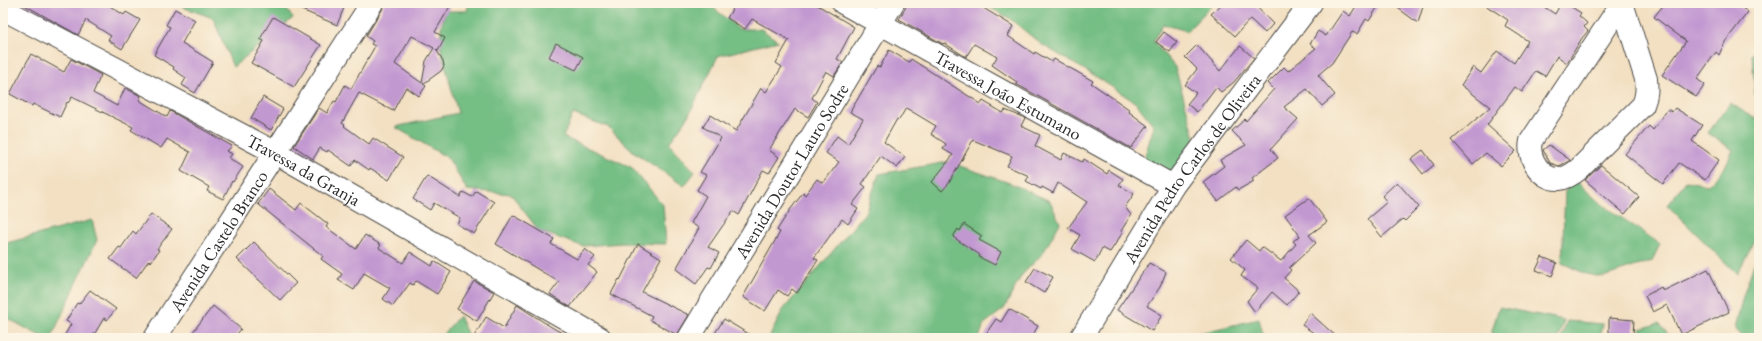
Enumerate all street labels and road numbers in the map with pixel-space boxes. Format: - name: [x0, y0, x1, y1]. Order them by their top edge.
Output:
- street label: Travessa João Estumano: [930, 45, 1086, 145]
- street label: Avenida Pedro Carlos de Oliveira: [1117, 68, 1266, 268]
- street label: Avenida Doutor Lauro Sodre: [728, 79, 853, 263]
- street label: Travessa da Granja: [243, 128, 366, 211]
- street label: Avenida Castelo Branco: [163, 165, 272, 317]

